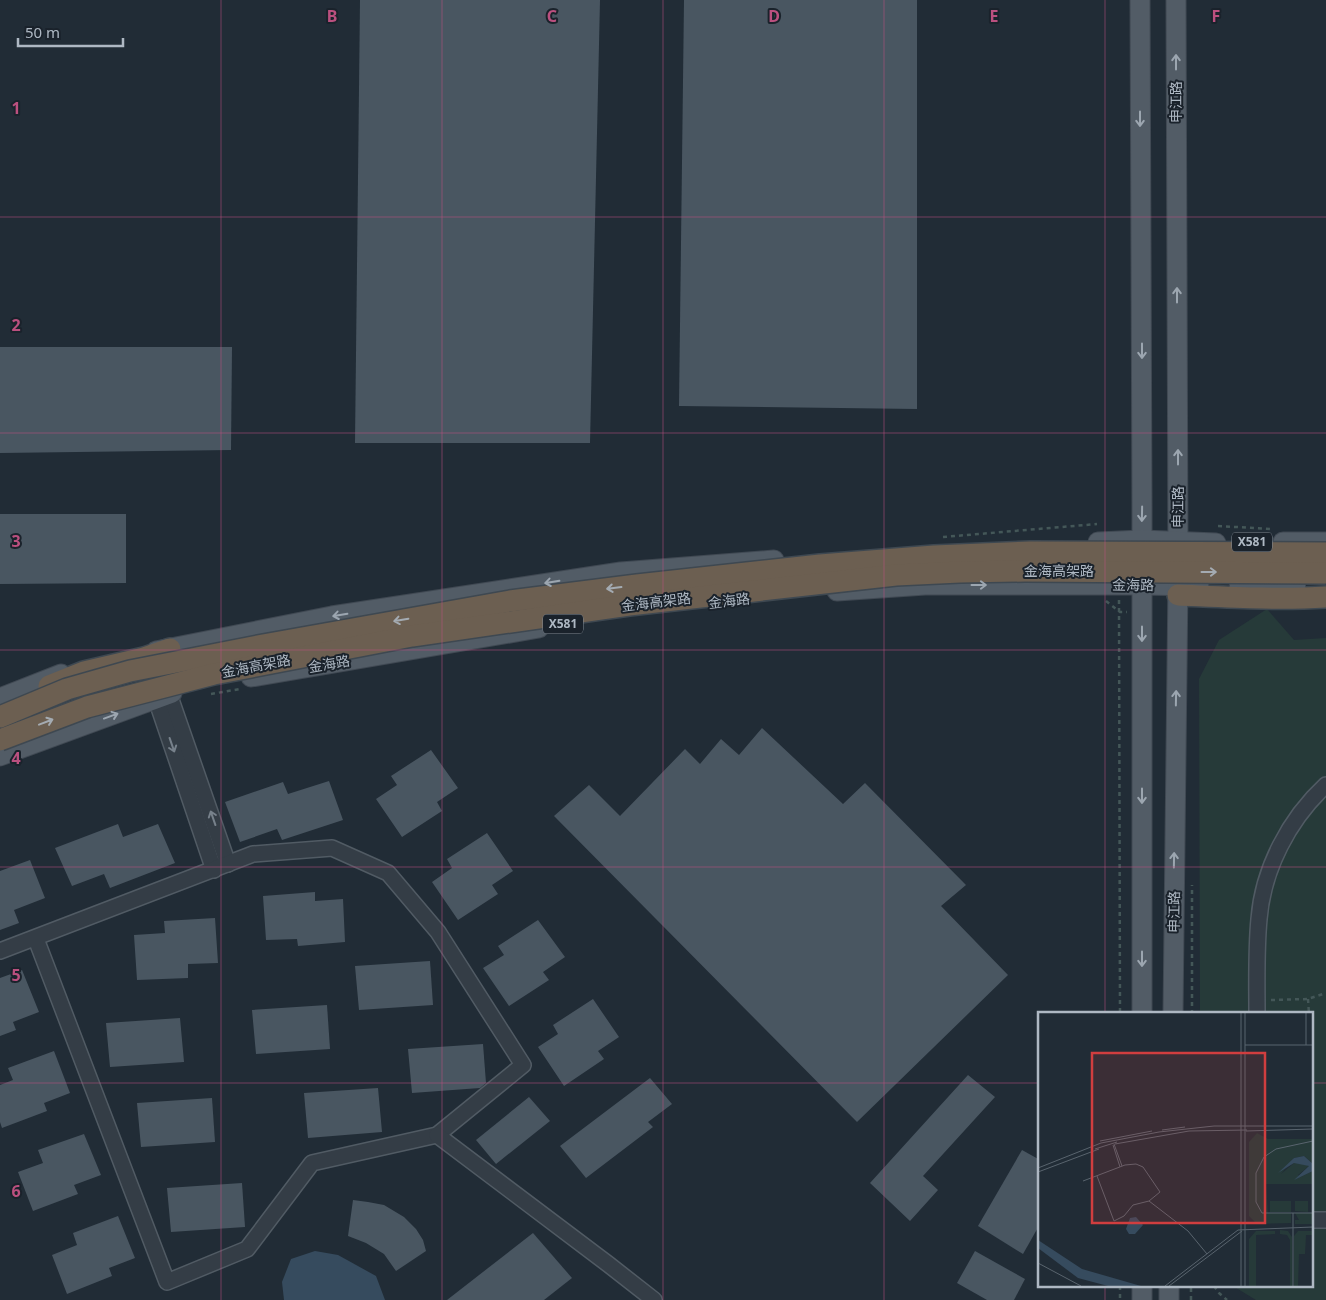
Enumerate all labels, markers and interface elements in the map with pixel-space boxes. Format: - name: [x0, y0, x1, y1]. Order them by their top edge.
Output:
- text: B: [327, 5, 337, 27]
- text: C: [547, 5, 557, 27]
- text: D: [768, 5, 780, 27]
- text: E: [990, 5, 999, 27]
- text: F: [1212, 5, 1220, 27]
- scale bar: [18, 15, 122, 47]
- text: 50 m: [25, 22, 60, 42]
- one-way arrow: [1171, 55, 1181, 71]
- street label: 申江路: [1166, 81, 1185, 123]
- text: 1: [11, 97, 21, 119]
- one-way arrow: [1135, 110, 1145, 126]
- one-way arrow: [1172, 287, 1182, 304]
- text: 2: [11, 314, 21, 336]
- one-way arrow: [1137, 343, 1146, 359]
- one-way arrow: [1173, 450, 1183, 466]
- street label: 申江路: [1168, 486, 1187, 528]
- one-way arrow: [1137, 505, 1147, 521]
- text: 3: [11, 530, 21, 552]
- road number: X581: [1232, 532, 1272, 552]
- street label: 金海高架路: [1024, 561, 1094, 580]
- one-way arrow: [1200, 567, 1216, 577]
- street label: 金海路: [1112, 575, 1154, 594]
- one-way arrow: [545, 577, 561, 587]
- one-way arrow: [970, 580, 987, 590]
- one-way arrow: [606, 583, 622, 593]
- street label: 金海高架路: [620, 588, 692, 615]
- street label: 金海路: [707, 589, 751, 612]
- one-way arrow: [332, 610, 348, 620]
- road number: X581: [543, 614, 583, 634]
- one-way arrow: [394, 616, 410, 626]
- one-way arrow: [1137, 625, 1147, 641]
- street label: 金海高架路: [220, 650, 292, 682]
- street label: 金海路: [307, 651, 351, 677]
- one-way arrow: [1172, 690, 1181, 706]
- one-way arrow: [103, 711, 119, 720]
- one-way arrow: [38, 717, 53, 726]
- one-way arrow: [168, 737, 177, 752]
- text: 4: [11, 747, 21, 769]
- one-way arrow: [1137, 788, 1147, 804]
- one-way arrow: [207, 810, 217, 826]
- one-way arrow: [1170, 852, 1179, 868]
- street label: 申江路: [1164, 891, 1183, 933]
- one-way arrow: [1137, 950, 1147, 966]
- text: 5: [11, 964, 21, 986]
- inset map: [1038, 1012, 1314, 1288]
- text: 6: [11, 1180, 21, 1202]

